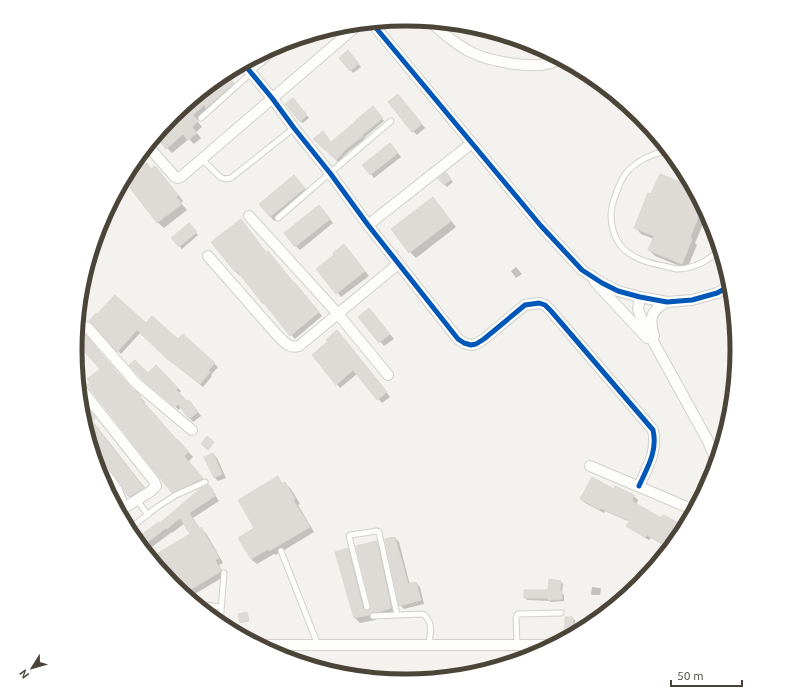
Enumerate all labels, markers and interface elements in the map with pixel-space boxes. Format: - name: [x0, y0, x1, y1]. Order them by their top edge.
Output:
- north arrow: [12, 648, 52, 688]
- scale bar: [671, 662, 742, 688]
- text: N: [17, 667, 31, 681]
- text: 50 m: [677, 669, 704, 682]

